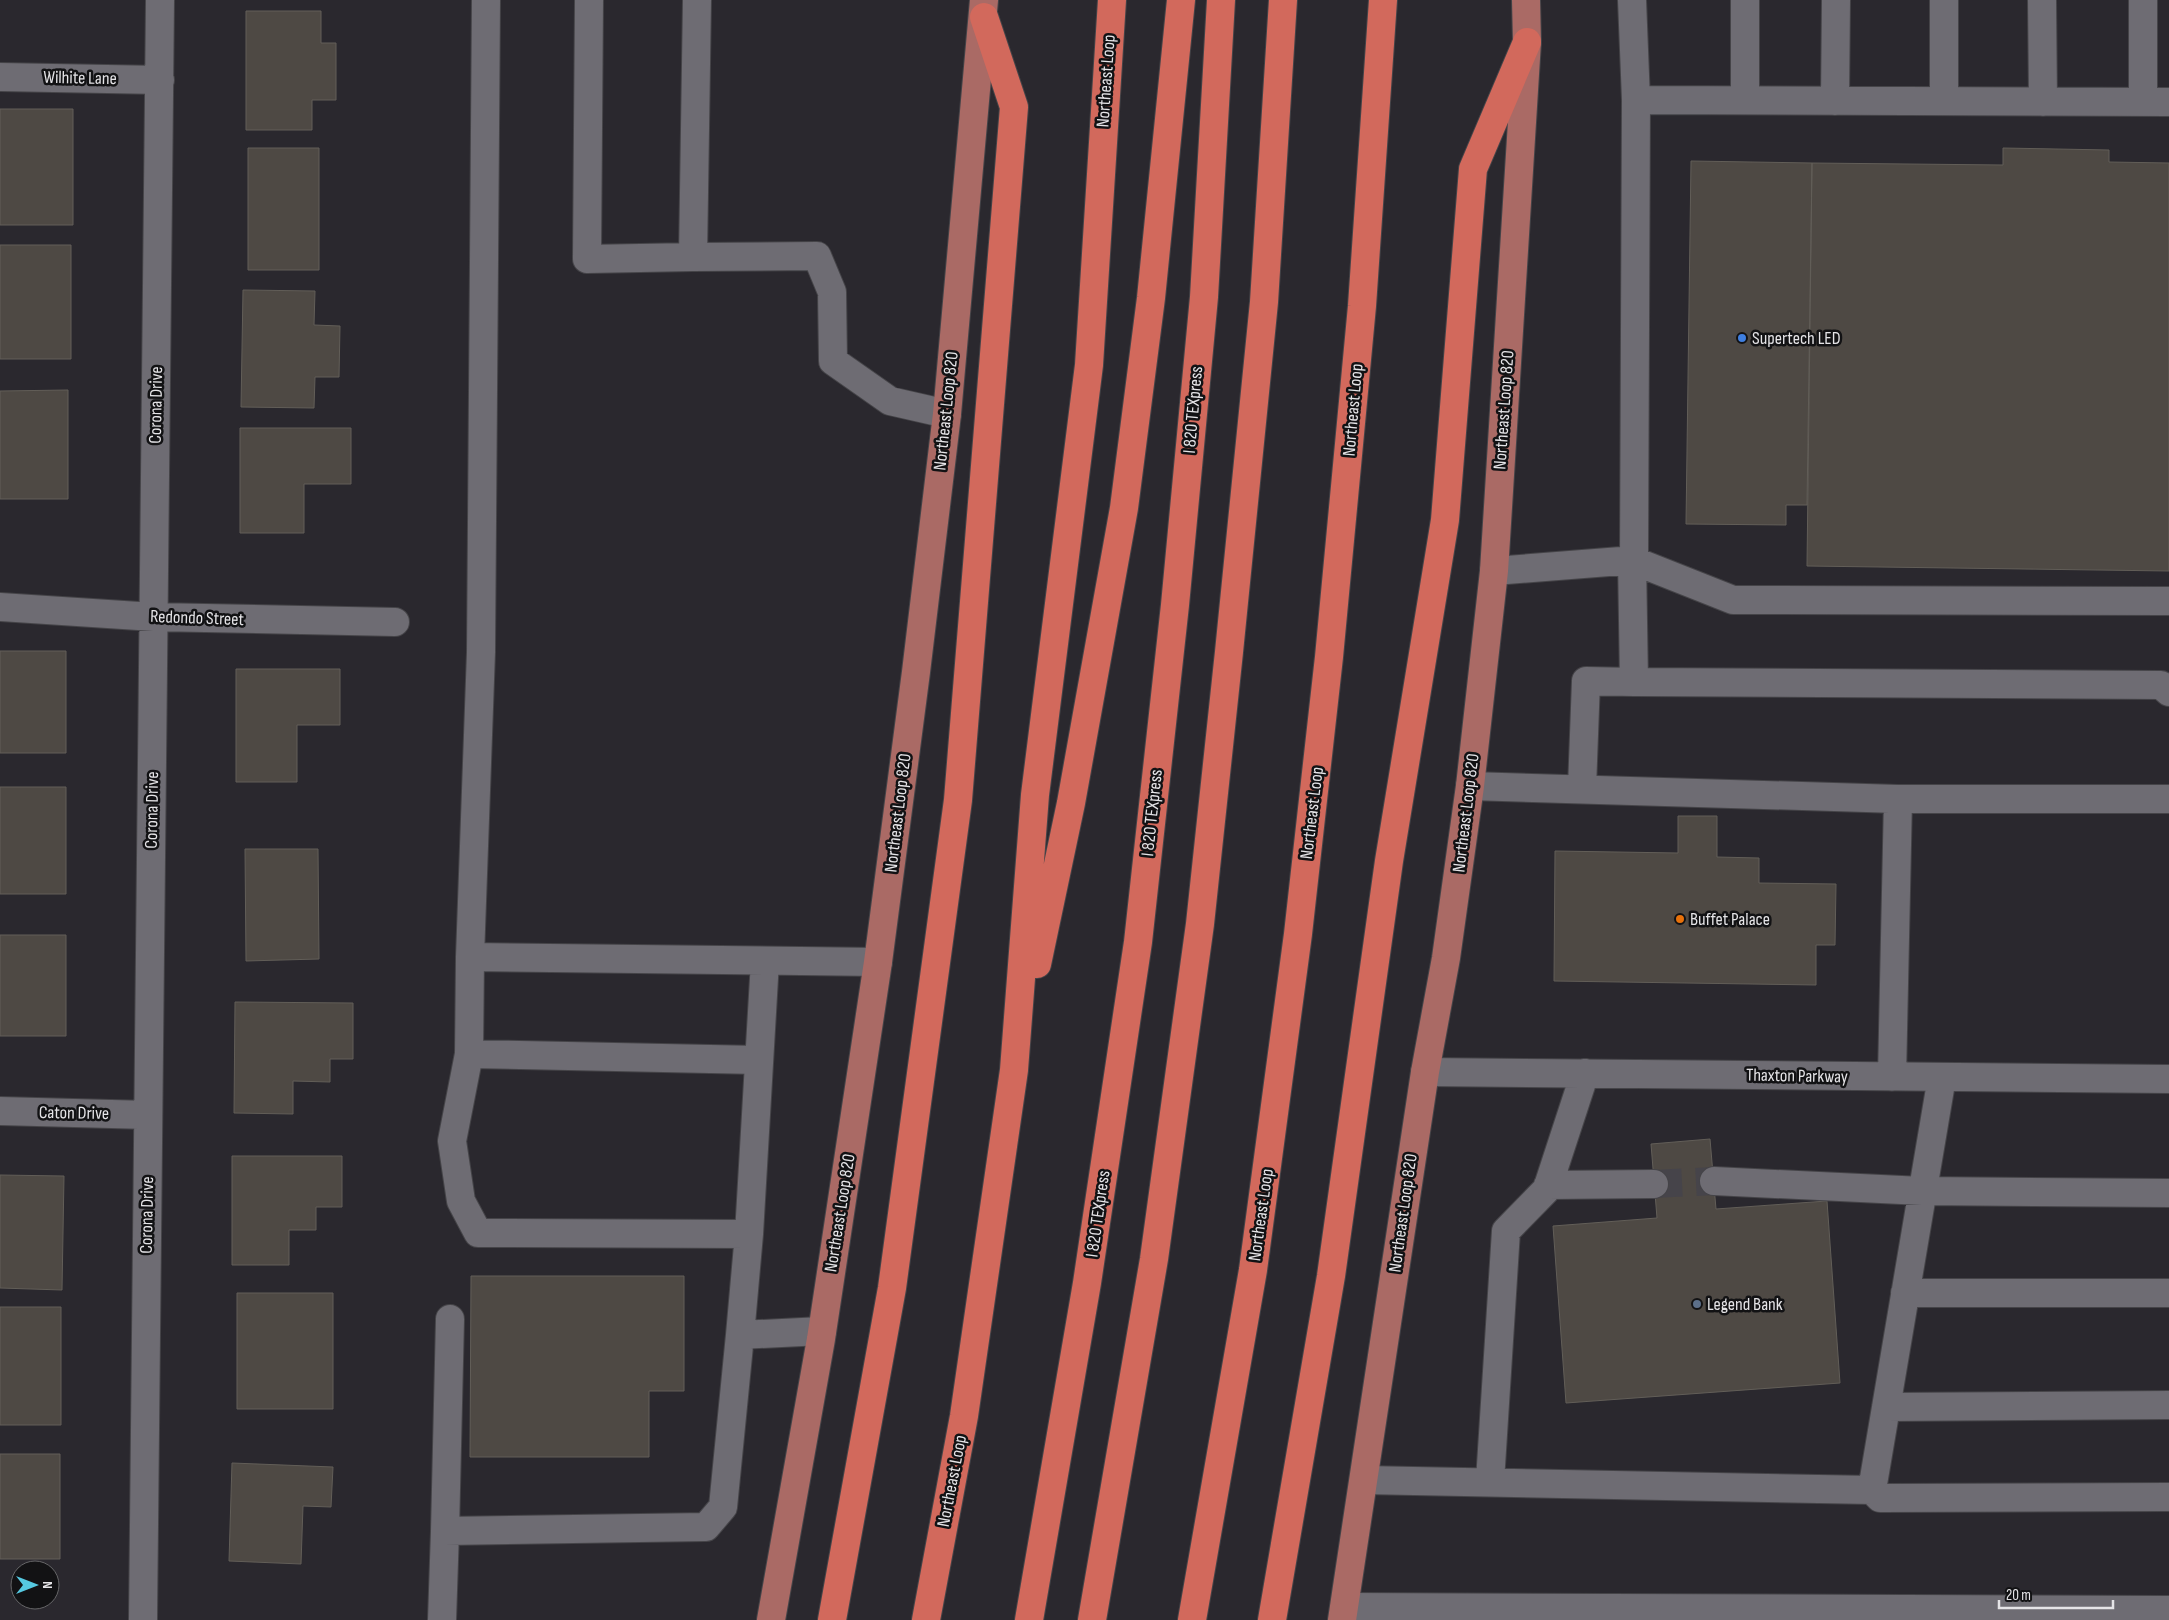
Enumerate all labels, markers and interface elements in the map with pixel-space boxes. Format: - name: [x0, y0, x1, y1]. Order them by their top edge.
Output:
- street label: Northeast Loop: [1092, 34, 1120, 128]
- street label: Wilhite Lane: [43, 67, 117, 89]
- place label: Supertech LED: [1752, 328, 1841, 349]
- marker: Supertech LED: [1736, 332, 1748, 344]
- street label: Northeast Loop 820: [929, 350, 963, 472]
- street label: Northeast Loop 820: [1489, 350, 1519, 470]
- street label: Northeast Loop: [1338, 363, 1368, 457]
- street label: I 820 TEXpress: [1179, 365, 1207, 455]
- street label: Corona Drive: [145, 366, 167, 444]
- street label: Redondo Street: [150, 606, 245, 630]
- street label: Northeast Loop 820: [880, 752, 916, 874]
- street label: Northeast Loop 820: [1448, 752, 1484, 874]
- street label: Northeast Loop: [1296, 766, 1328, 860]
- street label: I 820 TEXpress: [1137, 768, 1167, 858]
- street label: Corona Drive: [141, 771, 163, 849]
- place label: Buffet Palace: [1690, 909, 1770, 930]
- marker: Buffet Palace: [1674, 913, 1686, 925]
- street label: Thaxton Parkway: [1746, 1065, 1848, 1087]
- street label: Caton Drive: [39, 1102, 109, 1124]
- street label: Northeast Loop 820: [820, 1152, 860, 1274]
- street label: Northeast Loop 820: [1384, 1152, 1422, 1274]
- street label: Northeast Loop: [1244, 1167, 1278, 1263]
- street label: I 820 TEXpress: [1082, 1169, 1114, 1259]
- street label: Corona Drive: [136, 1176, 158, 1254]
- place label: Legend Bank: [1707, 1294, 1783, 1315]
- marker: Legend Bank: [1691, 1298, 1703, 1310]
- street label: Northeast Loop: [933, 1433, 971, 1529]
- north arrow: [10, 1560, 60, 1610]
- scale bar: [1999, 1578, 2113, 1610]
- text: N: [39, 1581, 56, 1589]
- text: 20 m: [2006, 1586, 2031, 1605]

